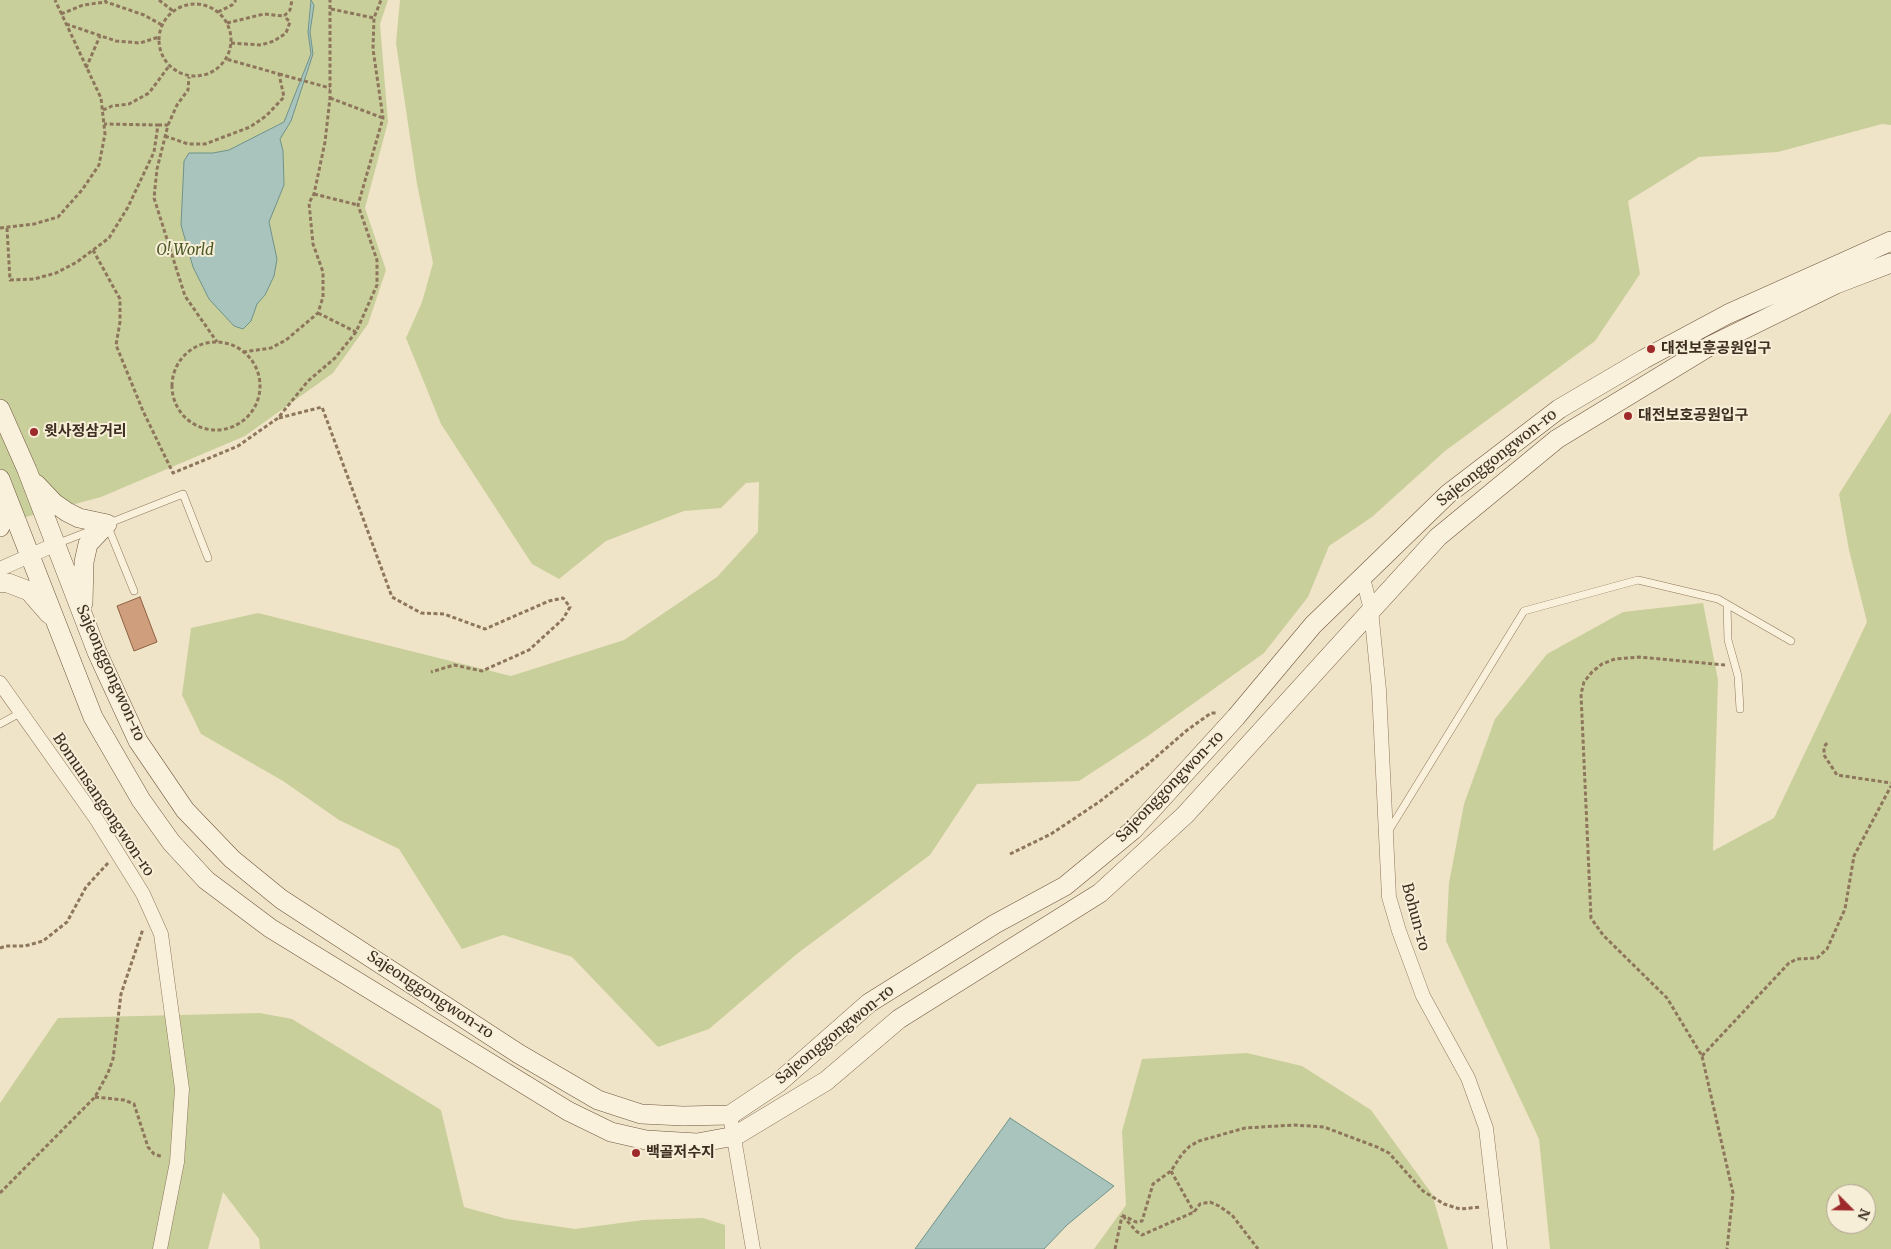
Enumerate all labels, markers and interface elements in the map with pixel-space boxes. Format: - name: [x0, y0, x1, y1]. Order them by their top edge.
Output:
- park label: O! World: [156, 242, 214, 260]
- place label: 대전보훈공원입구: [1661, 340, 1771, 358]
- marker: 대전보훈공원입구: [1645, 343, 1657, 355]
- street label: Sajeonggongwon-ro: [1433, 406, 1561, 510]
- place label: 대전보호공원입구: [1638, 407, 1748, 425]
- marker: 대전보호공원입구: [1622, 410, 1634, 422]
- place label: 윗사정삼거리: [44, 423, 127, 441]
- marker: 윗사정삼거리: [28, 426, 40, 438]
- street label: Sajeonggongwon-ro: [72, 602, 148, 744]
- street label: Sajeonggongwon-ro: [1112, 728, 1228, 846]
- street label: Bomunsangongwon-ro: [48, 730, 158, 880]
- street label: Bohun-ro: [1397, 881, 1433, 953]
- street label: Sajeonggongwon-ro: [363, 947, 497, 1043]
- street label: Sajeonggongwon-ro: [772, 982, 898, 1088]
- place label: 백골저수지: [646, 1144, 715, 1162]
- marker: 백골저수지: [630, 1147, 642, 1159]
- north arrow: [1826, 1184, 1876, 1234]
- text: N: [1853, 1206, 1874, 1223]

